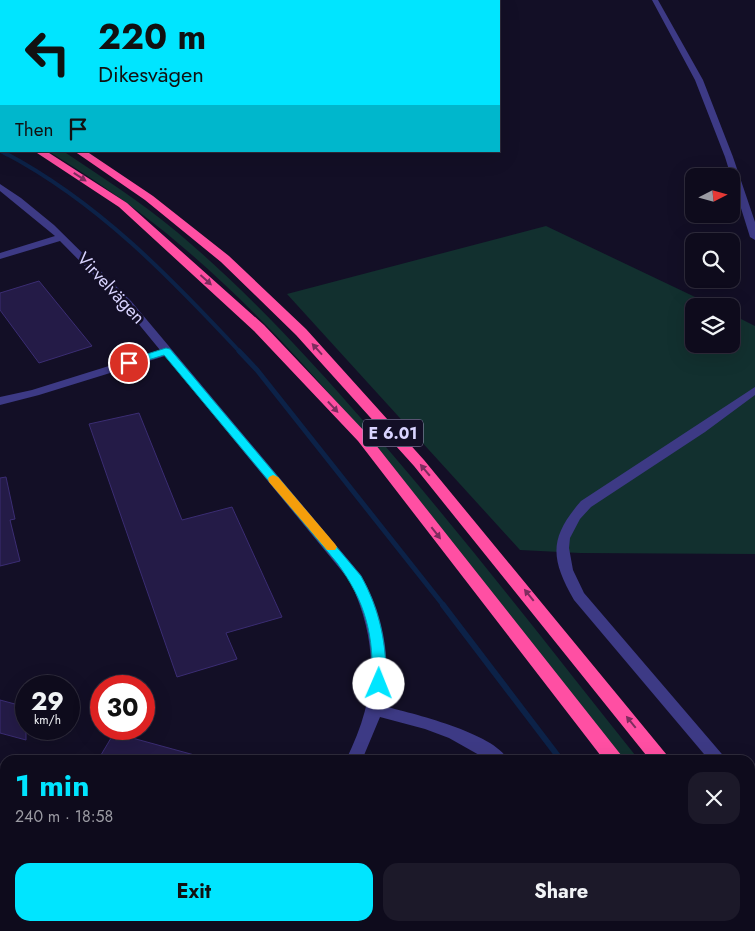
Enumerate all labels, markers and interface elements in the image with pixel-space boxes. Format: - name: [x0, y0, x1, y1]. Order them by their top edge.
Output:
- text: 220 m: [98, 12, 206, 62]
- icon: left: [15, 20, 80, 85]
- text: Dikesvägen: [98, 58, 204, 90]
- icon: arrive: [64, 115, 92, 143]
- text: Then: [15, 116, 54, 143]
- north arrow: [685, 168, 740, 222]
- map controls: [685, 168, 740, 353]
- one-way arrow: [74, 172, 87, 182]
- button: search: [685, 233, 740, 288]
- street label: Virvelvägen: [71, 246, 151, 330]
- one-way arrow: [199, 274, 212, 285]
- button: layers: [685, 298, 740, 353]
- pin: [108, 342, 150, 384]
- one-way arrow: [311, 344, 323, 356]
- icon: arrive: [115, 349, 143, 377]
- one-way arrow: [327, 400, 339, 412]
- road number: E 6.01: [363, 419, 423, 446]
- one-way arrow: [420, 464, 431, 477]
- one-way arrow: [430, 526, 441, 539]
- one-way arrow: [523, 589, 534, 602]
- position arrow: [352, 657, 404, 709]
- speed limit sign: 30: [90, 675, 155, 740]
- text: 29: [31, 683, 64, 719]
- text: km/h: [34, 711, 61, 729]
- one-way arrow: [625, 716, 636, 729]
- text: 1 min: [15, 764, 89, 807]
- button: close: [688, 772, 740, 824]
- text: 240 m · 18:58: [15, 805, 113, 828]
- button: Exit: [15, 863, 373, 921]
- button: Share: [383, 863, 740, 921]

